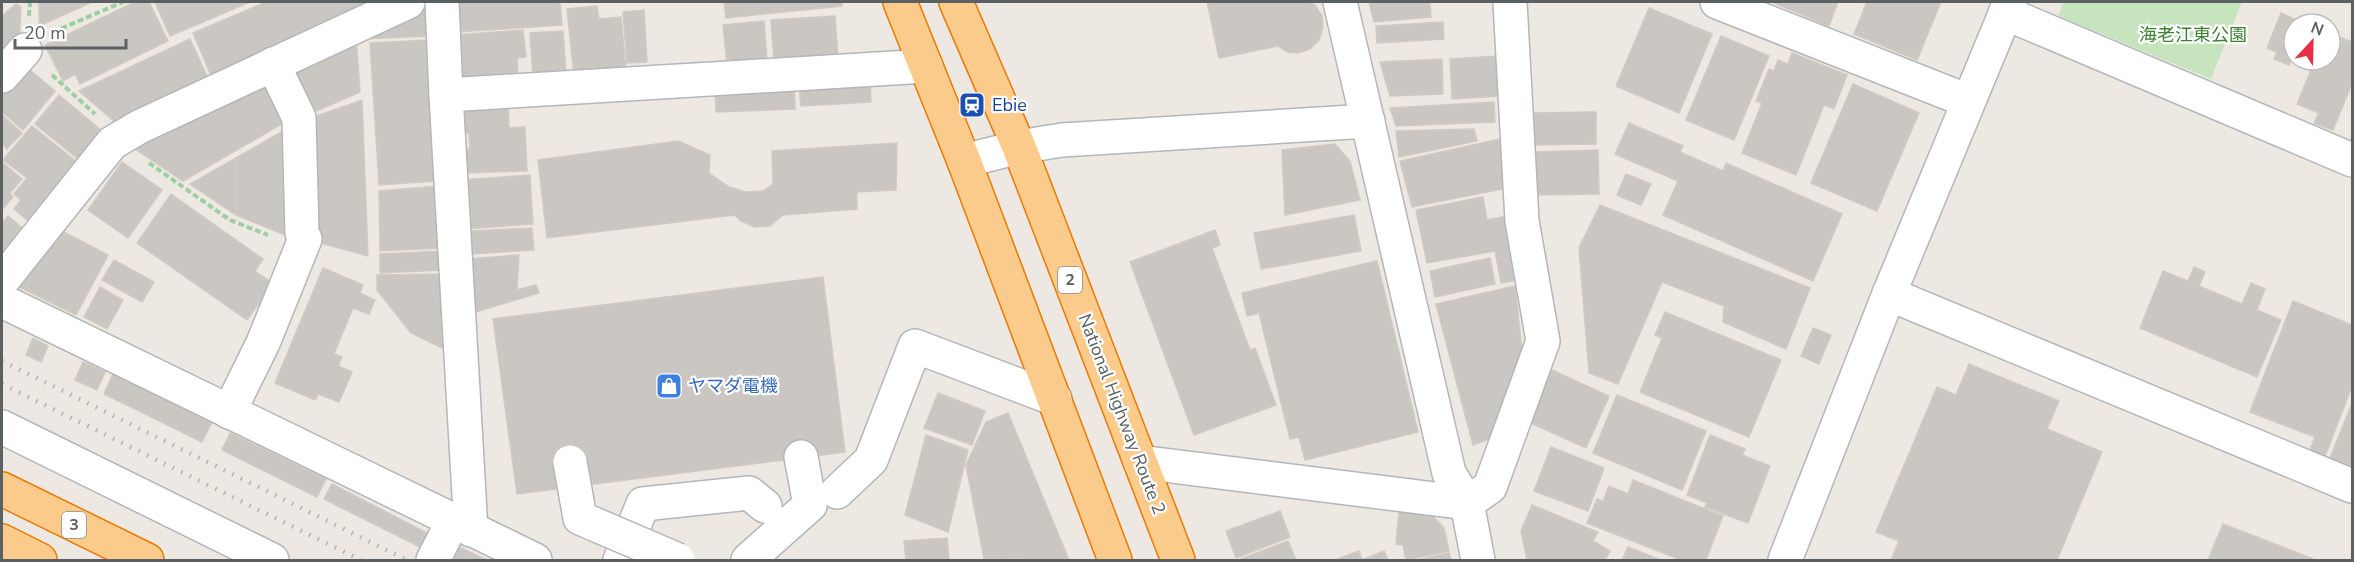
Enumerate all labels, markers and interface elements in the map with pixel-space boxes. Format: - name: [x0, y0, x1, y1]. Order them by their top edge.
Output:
- scale bar: [15, 12, 126, 50]
- north arrow: [2282, 12, 2342, 72]
- text: N: [2308, 17, 2327, 41]
- text: 20 m: [24, 21, 66, 45]
- park label: 海老江東公園: [2139, 23, 2247, 47]
- station icon: Ebie: [957, 90, 987, 120]
- place label: Ebie: [992, 93, 1027, 117]
- road number: 2: [1058, 267, 1082, 293]
- street label: National Highway Route 2: [1073, 310, 1171, 518]
- shop icon: ヤマダ電機: [654, 371, 684, 401]
- place label: ヤマダ電機: [688, 374, 778, 398]
- road number: 3: [62, 512, 86, 538]

